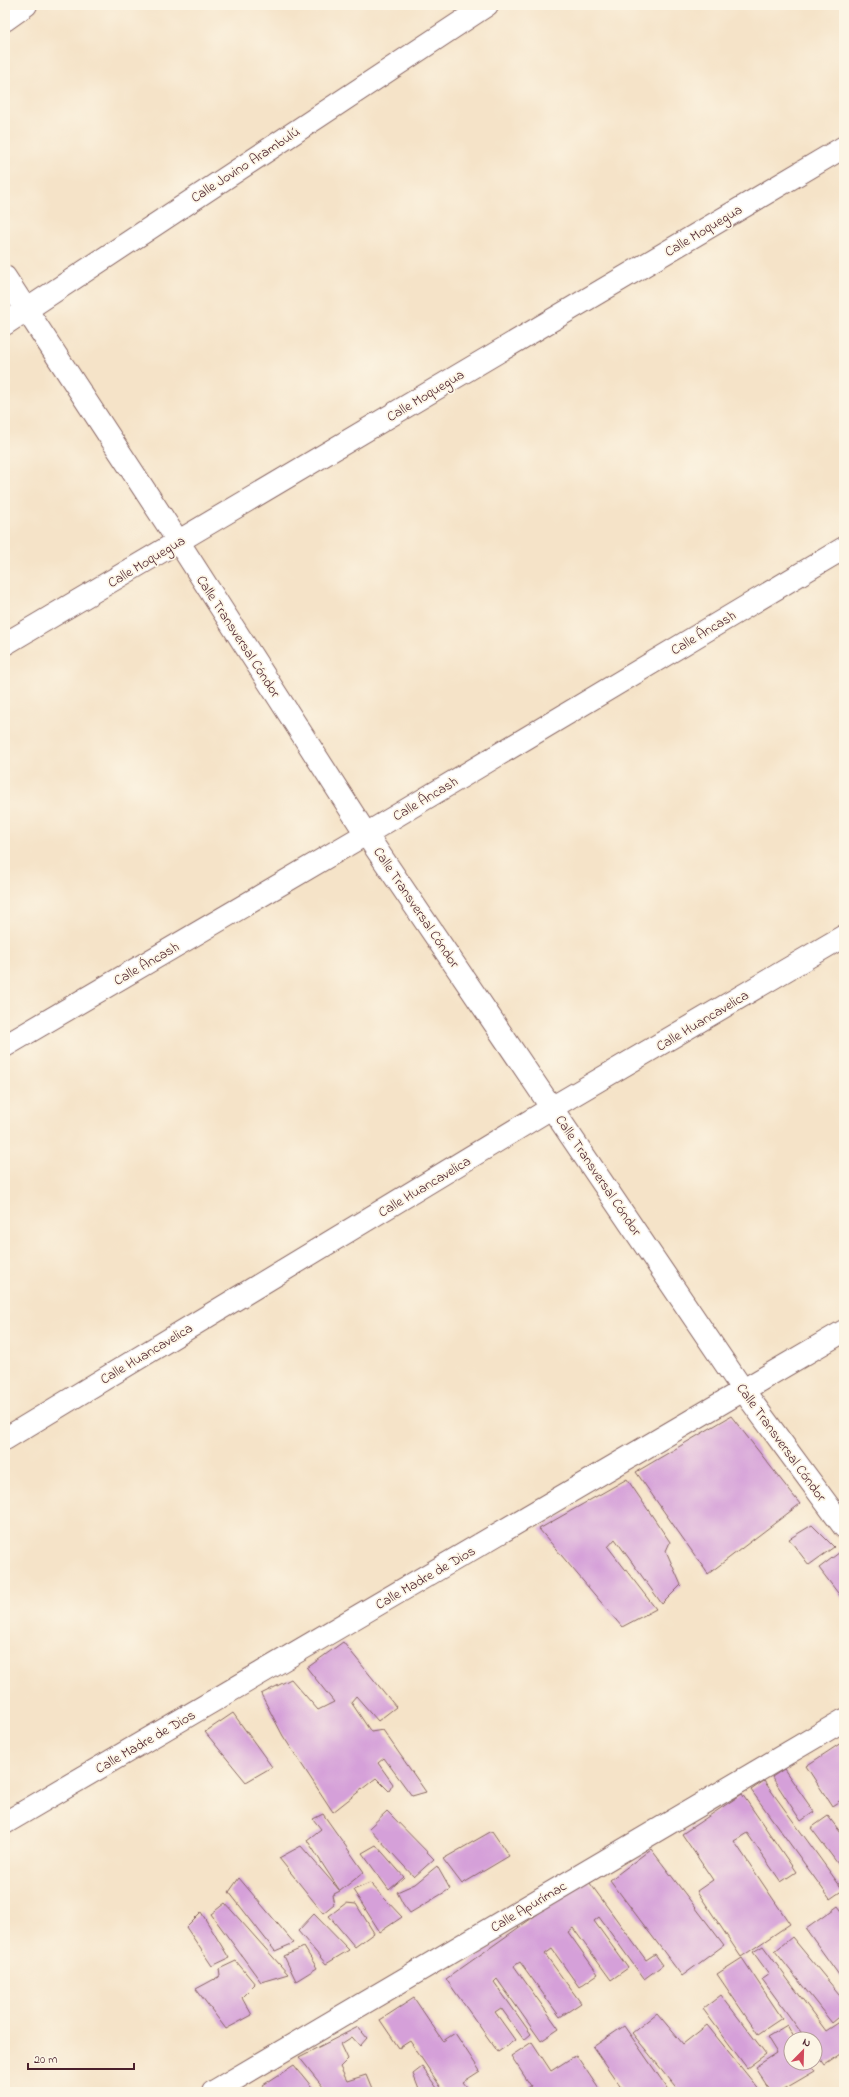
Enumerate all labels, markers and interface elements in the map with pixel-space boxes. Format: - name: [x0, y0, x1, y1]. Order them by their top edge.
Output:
- street label: Calle Jovino Arambulú: [187, 122, 305, 209]
- street label: Calle Moquegua: [661, 200, 747, 264]
- street label: Calle Moquegua: [383, 365, 469, 429]
- street label: Calle Moquegua: [104, 531, 190, 595]
- street label: Calle Transversal Cóndor: [190, 572, 286, 703]
- street label: Calle Áncash: [667, 605, 740, 661]
- street label: Calle Áncash: [389, 771, 462, 827]
- street label: Calle Transversal Cóndor: [367, 843, 465, 973]
- street label: Calle Áncash: [109, 936, 184, 992]
- street label: Calle Huancavelica: [652, 985, 753, 1057]
- street label: Calle Transversal Cóndor: [549, 1111, 647, 1241]
- street label: Calle Huancavelica: [374, 1151, 475, 1223]
- street label: Calle Huancavelica: [96, 1318, 197, 1390]
- street label: Calle Transversal Cóndor: [731, 1379, 831, 1507]
- street label: Calle Madre de Dios: [372, 1541, 480, 1616]
- street label: Calle Madre de Dios: [92, 1705, 200, 1780]
- street label: Calle Apurímac: [487, 1876, 571, 1938]
- north arrow: [783, 2031, 823, 2071]
- text: N: [800, 2034, 813, 2052]
- scale bar: [28, 2045, 134, 2071]
- text: 20 m: [34, 2051, 57, 2069]

